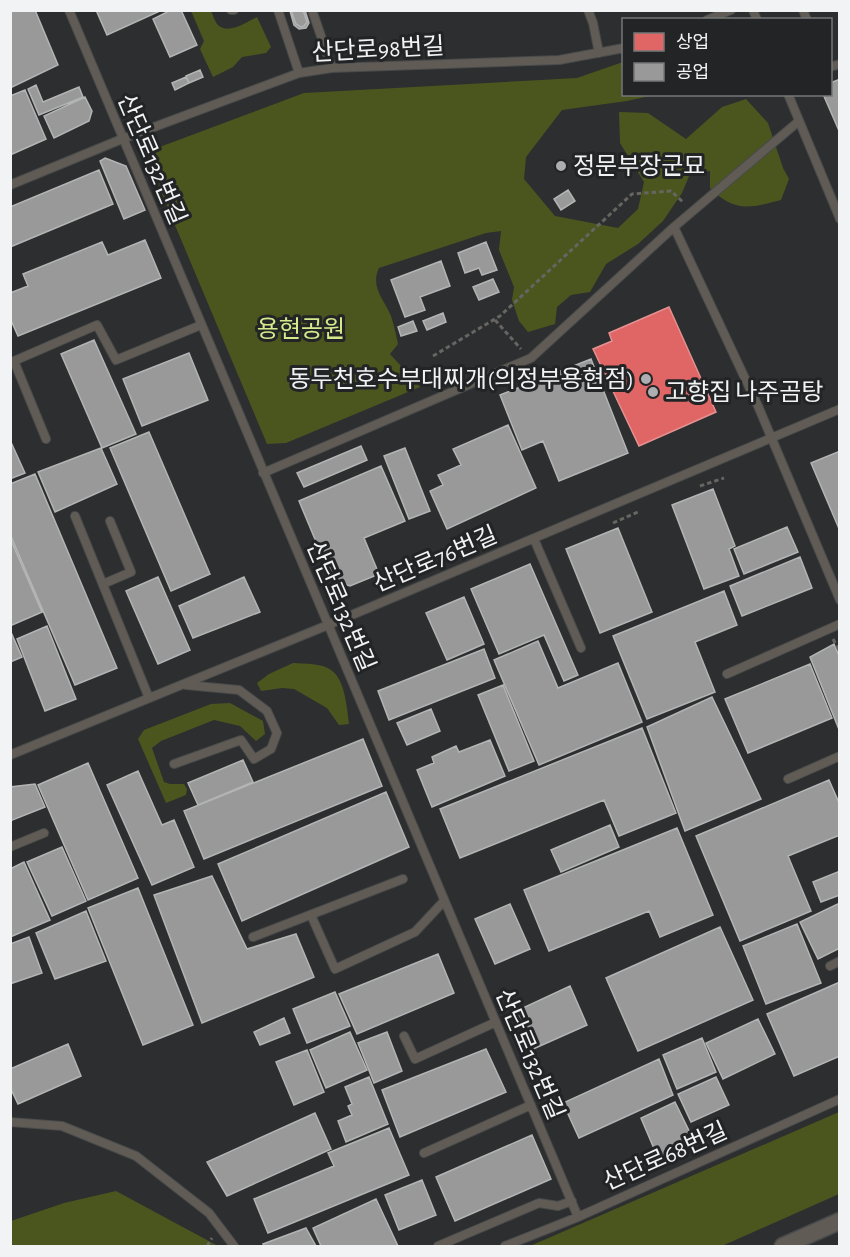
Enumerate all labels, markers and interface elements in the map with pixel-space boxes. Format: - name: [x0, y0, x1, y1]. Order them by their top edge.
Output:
- legend: [622, 18, 832, 96]
- text: 상업: [676, 32, 709, 52]
- street label: 산단로98번길: [311, 33, 445, 65]
- text: 공업: [676, 63, 709, 82]
- street label: 산단로132번길: [113, 90, 191, 228]
- place label: 정문부장군묘: [573, 153, 705, 179]
- marker: 정문부장군묘: [554, 159, 568, 173]
- park label: 용현공원: [257, 317, 345, 342]
- place label: 동두천호수부대찌개(의정부용현점): [289, 366, 634, 392]
- marker: 동두천호수부대찌개(의정부용현점): [639, 372, 653, 386]
- place label: 고향집 나주곰탕: [665, 380, 824, 405]
- marker: 고향집 나주곰탕: [646, 385, 660, 399]
- street label: 산단로76번길: [369, 521, 501, 597]
- street label: 산단로132번길: [302, 537, 380, 675]
- street label: 산단로132번길: [491, 985, 569, 1123]
- street label: 산단로68번길: [599, 1117, 731, 1195]

